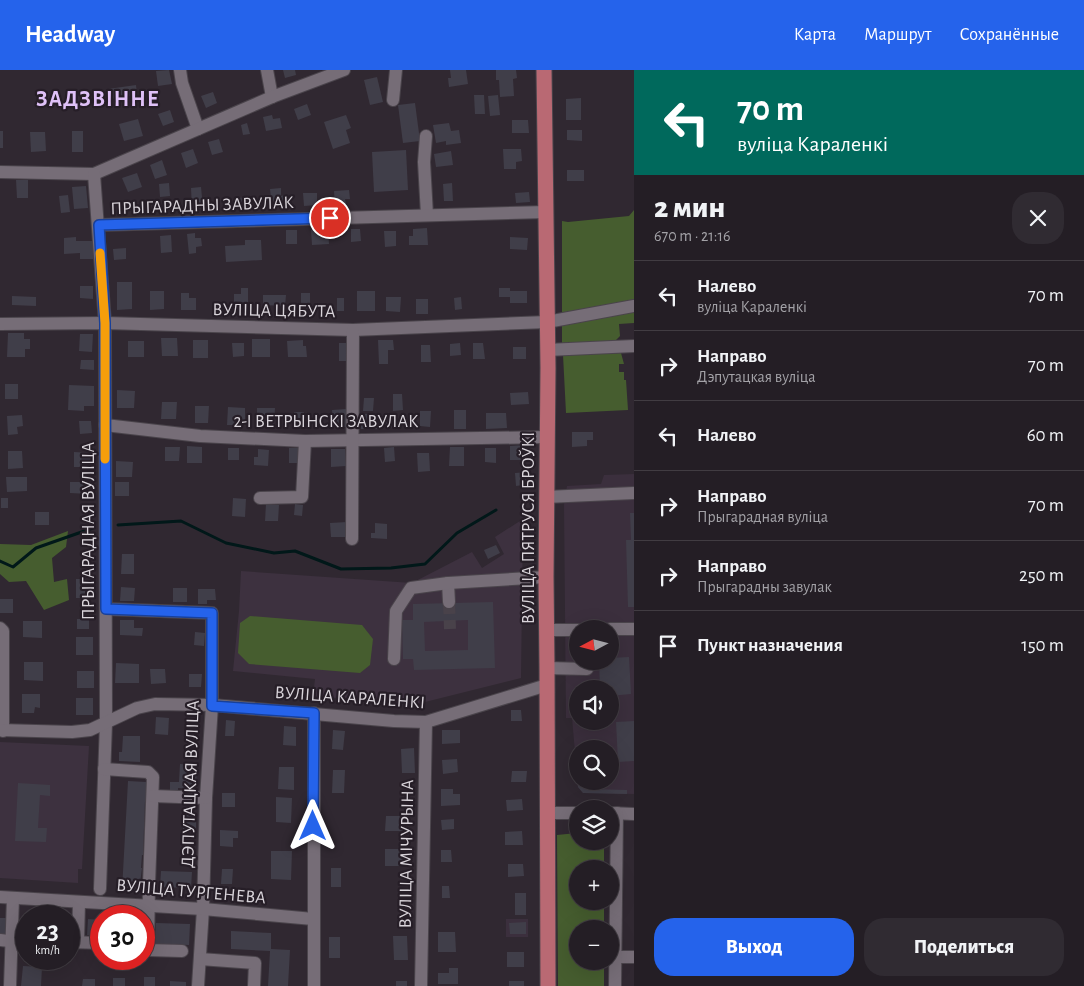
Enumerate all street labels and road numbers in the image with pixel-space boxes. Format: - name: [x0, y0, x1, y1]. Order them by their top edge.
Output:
- street label: ПРЫГАРАДНЫ ЗАВУЛАК: [110, 194, 295, 218]
- street label: ВУЛІЦА ЦЯБУТА: [212, 301, 336, 321]
- street label: 2-І ВЕТРЫНСКІ ЗАВУЛАК: [233, 413, 419, 431]
- street label: ВУЛІЦА ПЯТРУСЯ БРОЎКІ: [518, 432, 538, 624]
- street label: ПРЫГАРАДНАЯ ВУЛІЦА: [80, 441, 98, 620]
- street label: ВУЛІЦА КАРАЛЕНКІ: [274, 684, 426, 712]
- street label: ДЭПУТАЦКАЯ ВУЛІЦА: [179, 700, 203, 868]
- street label: ВУЛІЦА МІЧУРЫНА: [397, 779, 417, 929]
- street label: ВУЛІЦА ТУРГЕНЕВА: [115, 876, 267, 908]

